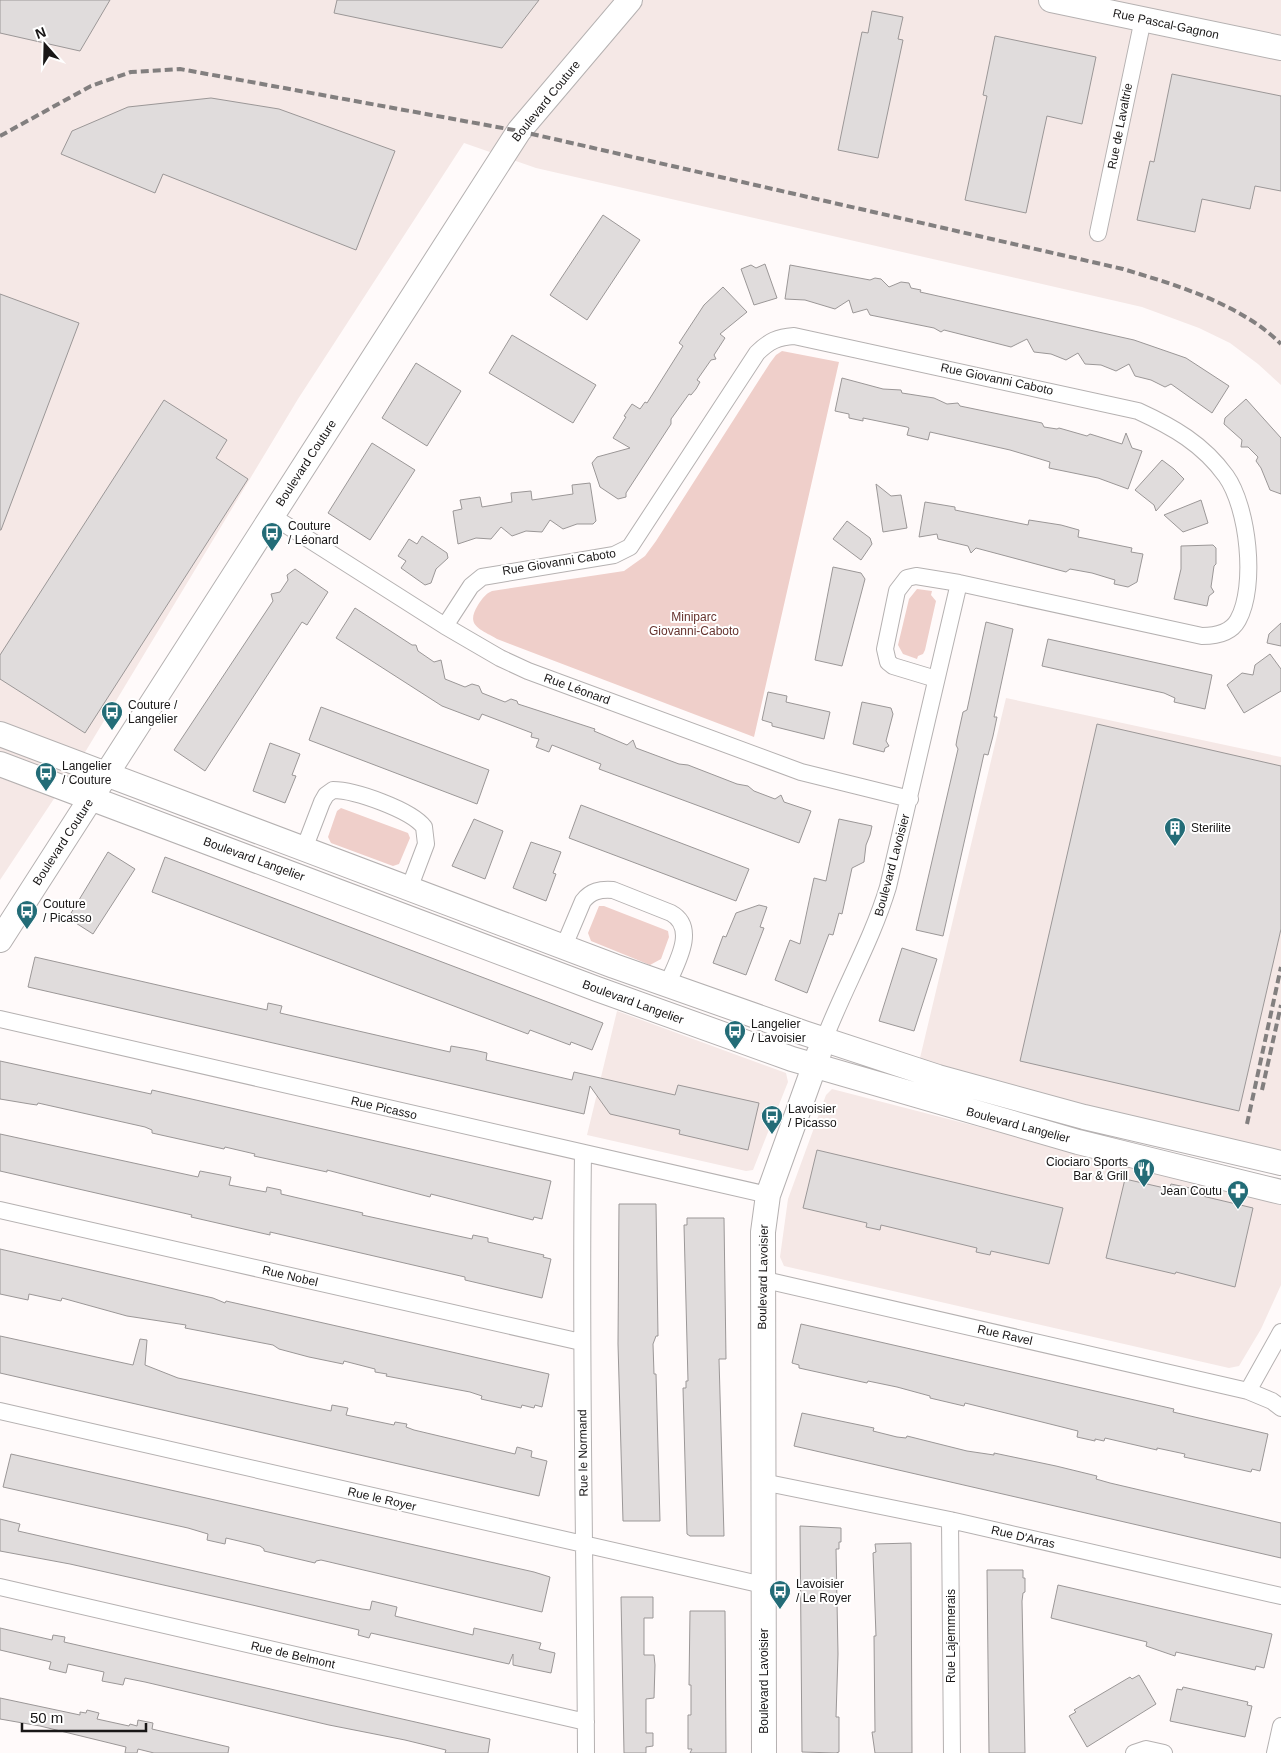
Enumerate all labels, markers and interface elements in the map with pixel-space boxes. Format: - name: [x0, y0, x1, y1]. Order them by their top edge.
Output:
- street label: Rue Pascal-Gagnon: [1112, 6, 1220, 42]
- north arrow: [20, 20, 70, 70]
- text: N: [33, 24, 48, 42]
- street label: Boulevard Couture: [509, 57, 583, 144]
- street label: Rue de Lavaltrie: [1105, 81, 1135, 170]
- street label: Rue Giovanni Caboto: [939, 360, 1055, 398]
- street label: Boulevard Couture: [273, 417, 339, 509]
- place label: Couture / Léonard: [288, 519, 339, 547]
- bus stop icon: Couture / Léonard: [260, 521, 284, 552]
- street label: Rue Giovanni Caboto: [501, 546, 617, 578]
- park label: Miniparc Giovanni-Caboto: [649, 610, 739, 638]
- street label: Rue Léonard: [542, 671, 612, 707]
- place label: Couture / Langelier: [128, 698, 178, 726]
- bus stop icon: Couture / Langelier: [100, 700, 124, 731]
- place label: Langelier / Couture: [62, 759, 112, 787]
- bus stop icon: Langelier / Couture: [34, 761, 58, 792]
- street label: Boulevard Couture: [30, 796, 96, 888]
- street label: Boulevard Lavoisier: [872, 812, 912, 918]
- building icon: Sterilite: [1163, 816, 1187, 847]
- place label: Sterilite: [1191, 821, 1231, 835]
- street label: Boulevard Langelier: [201, 834, 307, 884]
- place label: Couture / Picasso: [43, 897, 92, 925]
- bus stop icon: Couture / Picasso: [15, 899, 39, 930]
- street label: Boulevard Langelier: [580, 977, 686, 1027]
- place label: Langelier / Lavoisier: [751, 1017, 806, 1045]
- bus stop icon: Langelier / Lavoisier: [723, 1019, 747, 1050]
- street label: Rue Picasso: [350, 1094, 419, 1122]
- place label: Lavoisier / Picasso: [788, 1102, 837, 1130]
- bus stop icon: Lavoisier / Picasso: [760, 1104, 784, 1135]
- street label: Boulevard Langelier: [965, 1104, 1071, 1146]
- place label: Ciociaro Sports Bar & Grill: [1046, 1155, 1128, 1183]
- restaurant icon: Ciociaro Sports Bar & Grill: [1132, 1157, 1156, 1188]
- pharmacy icon: Jean Coutu: [1226, 1179, 1250, 1210]
- place label: Jean Coutu: [1161, 1184, 1222, 1198]
- street label: Boulevard Lavoisier: [755, 1224, 771, 1330]
- street label: Rue Nobel: [261, 1263, 319, 1289]
- street label: Rue Ravel: [976, 1322, 1034, 1348]
- street label: Rue le Normand: [575, 1409, 591, 1497]
- street label: Rue le Royer: [346, 1484, 418, 1514]
- street label: Rue D'Arras: [990, 1523, 1056, 1551]
- place label: Lavoisier / Le Royer: [796, 1577, 851, 1605]
- bus stop icon: Lavoisier / Le Royer: [768, 1579, 792, 1610]
- street label: Rue Lajemmerais: [944, 1589, 958, 1683]
- street label: Boulevard Lavoisier: [757, 1628, 771, 1734]
- street label: Rue de Belmont: [249, 1638, 337, 1672]
- scale bar: [22, 1700, 146, 1732]
- text: 50 m: [30, 1709, 63, 1726]

